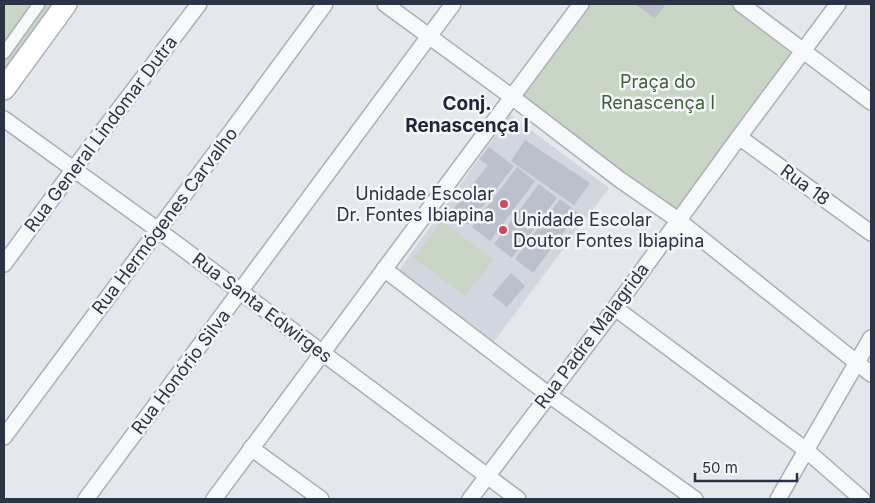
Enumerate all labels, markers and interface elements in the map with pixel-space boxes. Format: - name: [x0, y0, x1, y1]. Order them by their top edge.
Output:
- street label: Rua General Lindomar Dutra: [20, 32, 181, 236]
- park label: Praça do Renascença I: [601, 71, 715, 113]
- district label: Conj. Renascença I: [405, 92, 529, 137]
- street label: Rua Hermógenes Carvalho: [87, 123, 242, 318]
- street label: Rua 18: [777, 160, 834, 210]
- place label: Unidade Escolar Dr. Fontes Ibiapina: [337, 183, 494, 225]
- marker: Unidade Escolar Dr. Fontes Ibiapina: [498, 198, 510, 210]
- place label: Unidade Escolar Doutor Fontes Ibiapina: [513, 209, 704, 251]
- marker: Unidade Escolar Doutor Fontes Ibiapina: [497, 224, 509, 236]
- street label: Rua Santa Edwirges: [188, 248, 336, 367]
- street label: Rua Padre Malagrida: [530, 259, 653, 412]
- street label: Rua Honório Silva: [127, 305, 234, 438]
- scale bar: [695, 450, 798, 482]
- text: 50 m: [702, 458, 738, 477]

